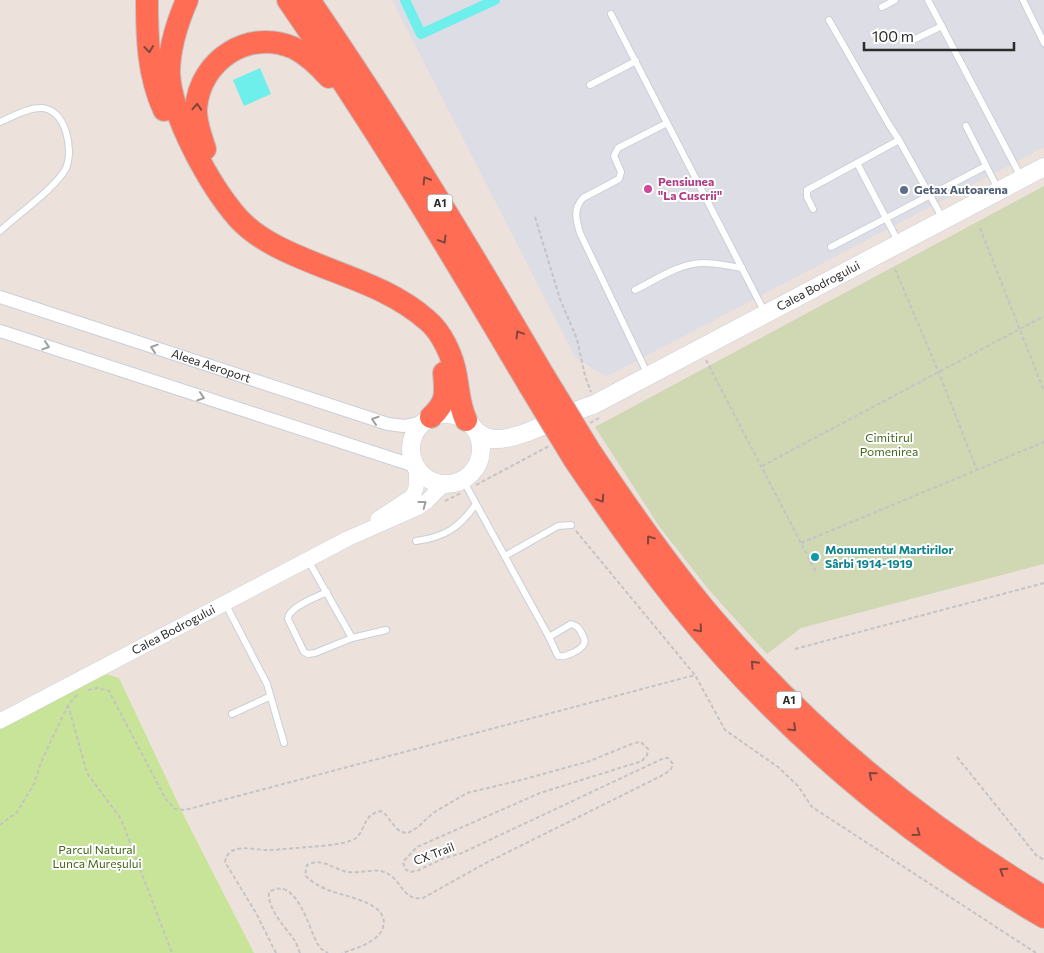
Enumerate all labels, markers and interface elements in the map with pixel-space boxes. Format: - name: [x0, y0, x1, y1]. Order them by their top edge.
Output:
- scale bar: [864, 20, 1014, 52]
- text: 100 m: [872, 27, 914, 45]
- one-way arrow: [143, 45, 154, 53]
- one-way arrow: [192, 103, 203, 111]
- place label: Pensiunea "La Cuscrii": [658, 174, 722, 202]
- one-way arrow: [423, 176, 433, 185]
- place label: Getax Autoarena: [914, 182, 1008, 196]
- marker: Pensiunea "La Cuscrii": [642, 183, 654, 195]
- marker: Getax Autoarena: [898, 184, 910, 196]
- road number: A1: [428, 194, 452, 212]
- one-way arrow: [437, 235, 447, 244]
- street label: Calea Bodrogului: [774, 258, 862, 313]
- one-way arrow: [515, 330, 525, 339]
- one-way arrow: [42, 341, 50, 351]
- one-way arrow: [151, 344, 159, 354]
- street label: Aleea Aeroport: [170, 346, 253, 385]
- one-way arrow: [196, 391, 205, 401]
- one-way arrow: [372, 416, 380, 426]
- park label: Cimitirul Pomenirea: [860, 430, 918, 458]
- one-way arrow: [595, 494, 604, 503]
- one-way arrow: [417, 501, 426, 509]
- one-way arrow: [647, 535, 656, 545]
- place label: Monumentul Martirilor Sârbi 1914-1919: [825, 542, 954, 570]
- marker: Monumentul Martirilor Sârbi 1914-1919: [809, 551, 821, 563]
- street label: Calea Bodrogului: [129, 601, 217, 657]
- one-way arrow: [694, 623, 702, 632]
- one-way arrow: [751, 660, 760, 669]
- road number: A1: [776, 692, 802, 708]
- one-way arrow: [787, 722, 796, 731]
- one-way arrow: [869, 772, 878, 781]
- one-way arrow: [911, 827, 921, 836]
- street label: CX Trail: [411, 839, 456, 867]
- park label: Parcul Natural Lunca Mureșului: [52, 842, 142, 871]
- one-way arrow: [999, 868, 1008, 878]

